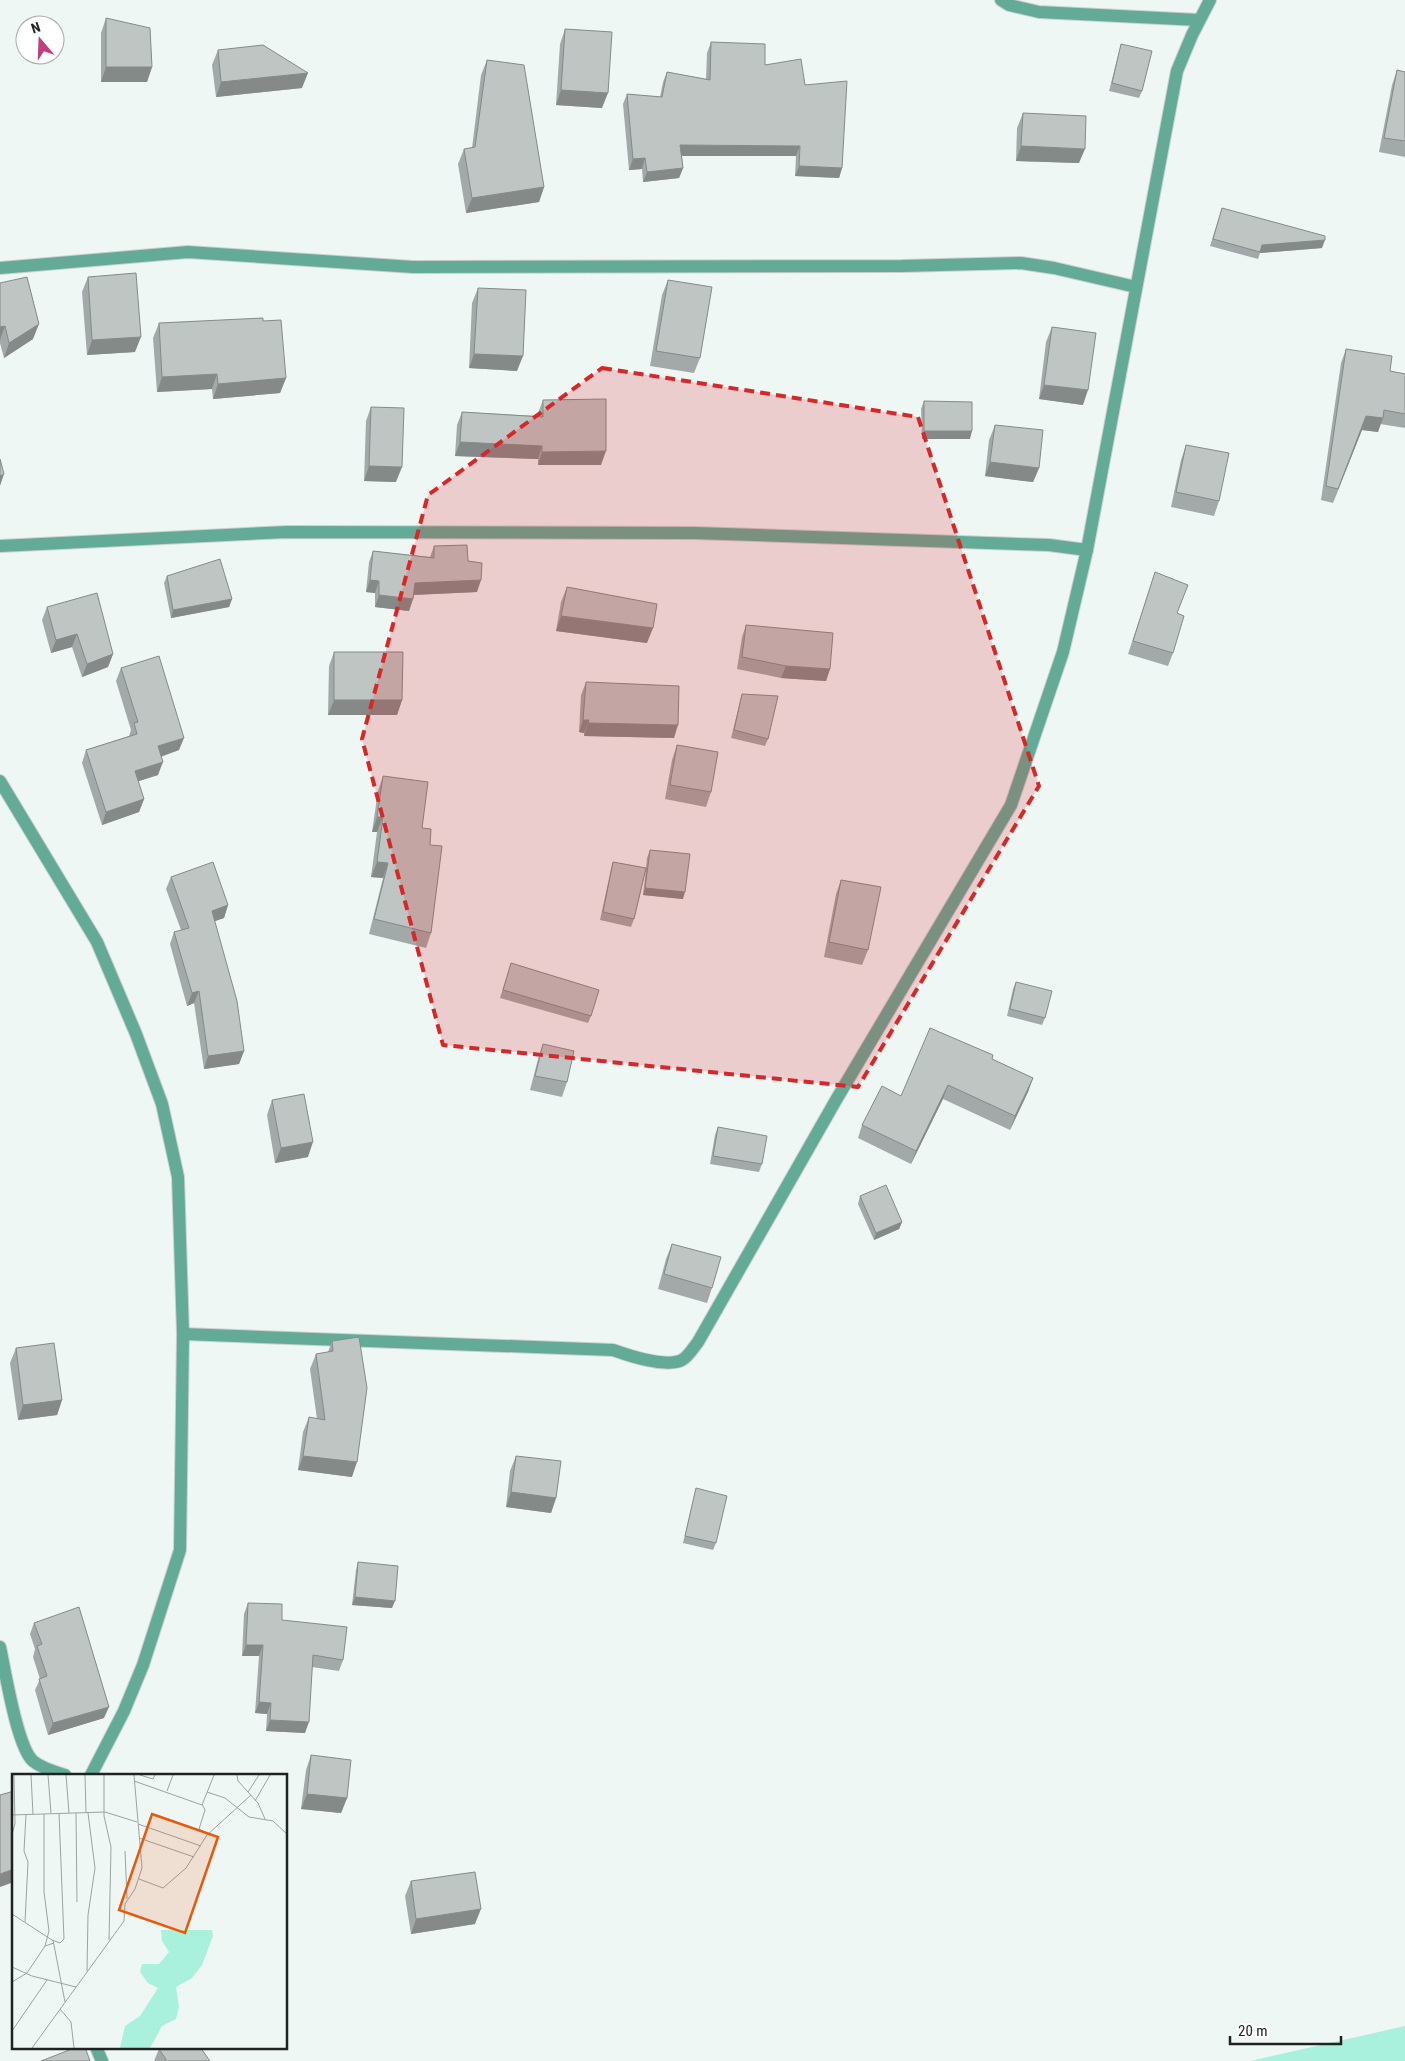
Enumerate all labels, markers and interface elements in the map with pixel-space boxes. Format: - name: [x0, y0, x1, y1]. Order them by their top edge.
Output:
- north arrow: [15, 15, 65, 65]
- text: N: [29, 19, 42, 37]
- inset map: [12, 1774, 288, 2048]
- scale bar: [1230, 2014, 1341, 2046]
- text: 20 m: [1238, 2022, 1268, 2040]

